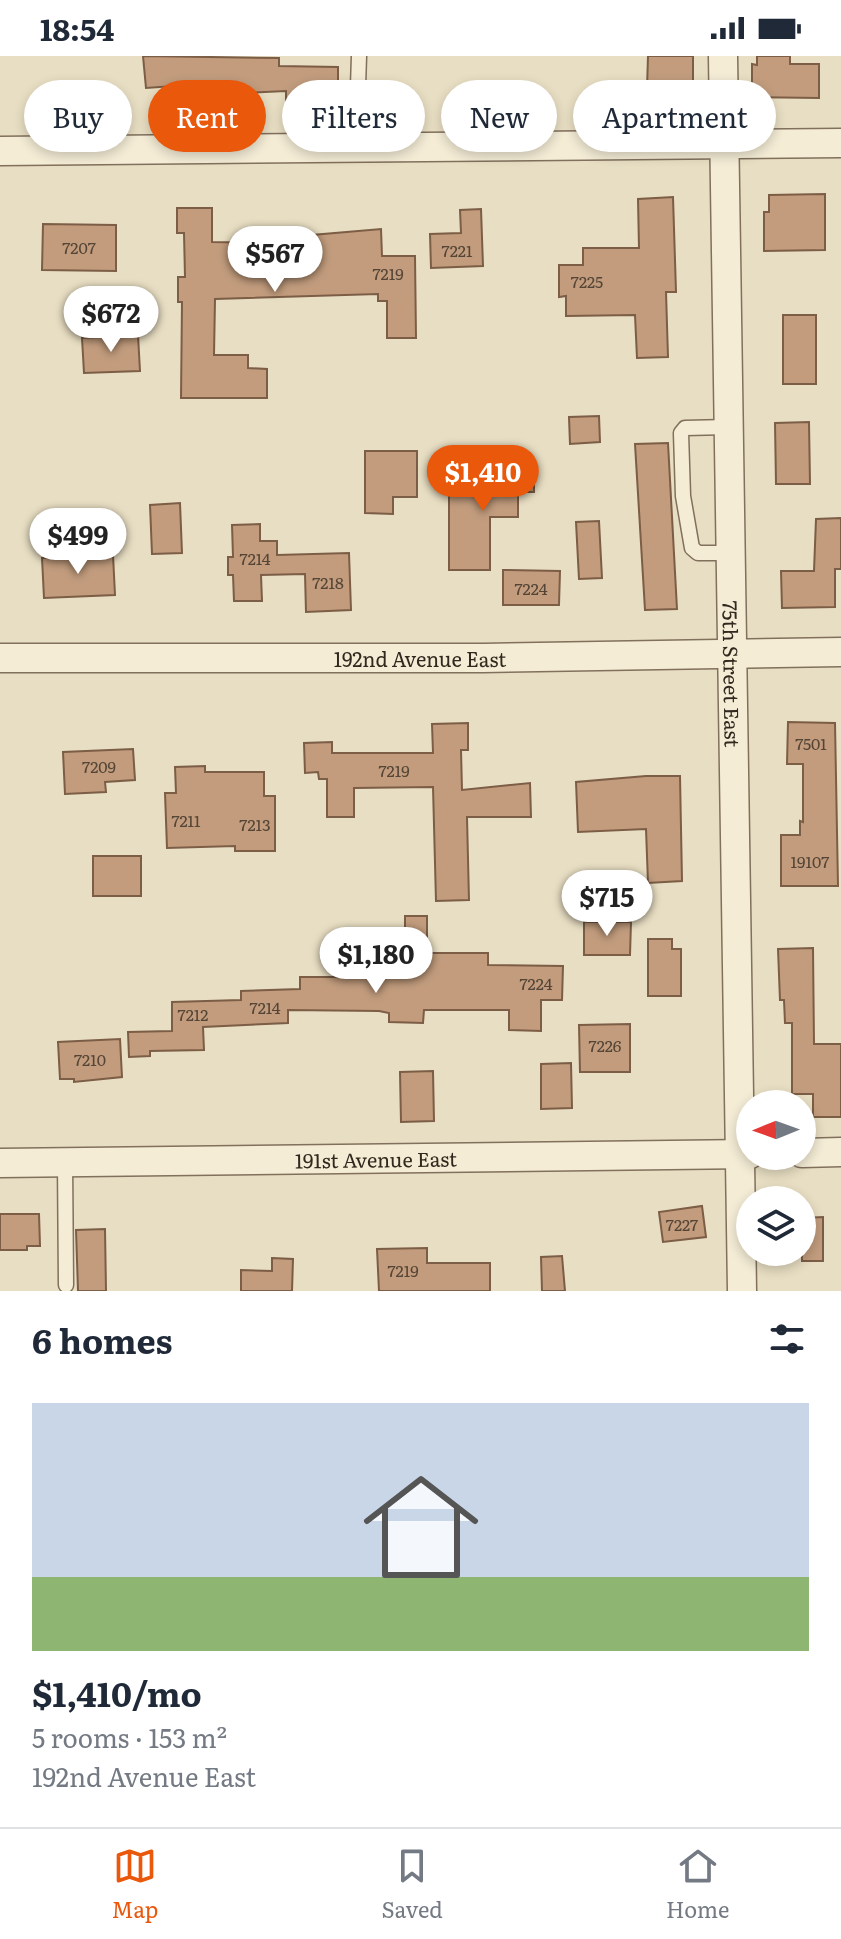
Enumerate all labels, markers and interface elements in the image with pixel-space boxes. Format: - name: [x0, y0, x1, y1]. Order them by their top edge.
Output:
- text: 18:54: [40, 6, 114, 50]
- chip: Buy: [24, 80, 132, 152]
- chip: Rent: [148, 80, 266, 152]
- chip: Filters: [282, 80, 425, 152]
- chip: New: [441, 80, 557, 152]
- chip: Apartment: [573, 80, 776, 152]
- pin: $567: [228, 226, 322, 294]
- text: $567: [246, 232, 304, 271]
- house number: 7207: [62, 235, 96, 259]
- house number: 7221: [442, 238, 473, 262]
- house number: 7219: [372, 261, 404, 285]
- house number: 7225: [571, 269, 603, 293]
- pin: $672: [64, 286, 158, 354]
- text: $672: [82, 292, 140, 331]
- pin: $1,410: [418, 445, 548, 513]
- text: $1,410: [445, 451, 521, 490]
- pin: $499: [31, 508, 125, 576]
- text: $499: [47, 514, 109, 553]
- house number: 7214: [240, 546, 271, 570]
- house number: 7218: [312, 570, 344, 594]
- house number: 7224: [514, 576, 548, 600]
- street label: 75th Street East: [716, 600, 749, 748]
- street label: 192nd Avenue East: [334, 643, 506, 673]
- house number: 7501: [795, 731, 827, 755]
- house number: 7209: [82, 754, 116, 778]
- house number: 7219: [378, 758, 410, 782]
- house number: 7211: [171, 808, 201, 832]
- house number: 7213: [239, 812, 271, 836]
- house number: 19107: [791, 849, 829, 873]
- pin: $715: [560, 870, 654, 938]
- text: $715: [580, 876, 634, 915]
- pin: $1,180: [311, 927, 441, 995]
- text: $1,180: [338, 933, 414, 972]
- house number: 7224: [519, 971, 553, 995]
- house number: 7214: [250, 995, 281, 1019]
- house number: 7212: [178, 1002, 208, 1026]
- house number: 7226: [589, 1033, 622, 1057]
- house number: 7210: [74, 1047, 106, 1071]
- north arrow: [736, 1090, 816, 1170]
- map controls: [736, 1090, 816, 1266]
- street label: 191st Avenue East: [295, 1143, 457, 1174]
- button: layers: [736, 1186, 816, 1266]
- house number: 7227: [666, 1212, 698, 1236]
- house number: 7219: [387, 1258, 419, 1282]
- text: 6 homes: [32, 1314, 172, 1364]
- icon: filters: [765, 1317, 809, 1361]
- icon: home: [349, 1455, 493, 1599]
- text: $1,410/mo: [32, 1667, 202, 1717]
- text: 5 rooms · 153 m²: [32, 1717, 227, 1756]
- text: 192nd Avenue East: [32, 1756, 256, 1795]
- tab: Map: [112, 1844, 158, 1925]
- tab: Saved: [382, 1844, 443, 1925]
- tab: Home: [666, 1844, 729, 1925]

